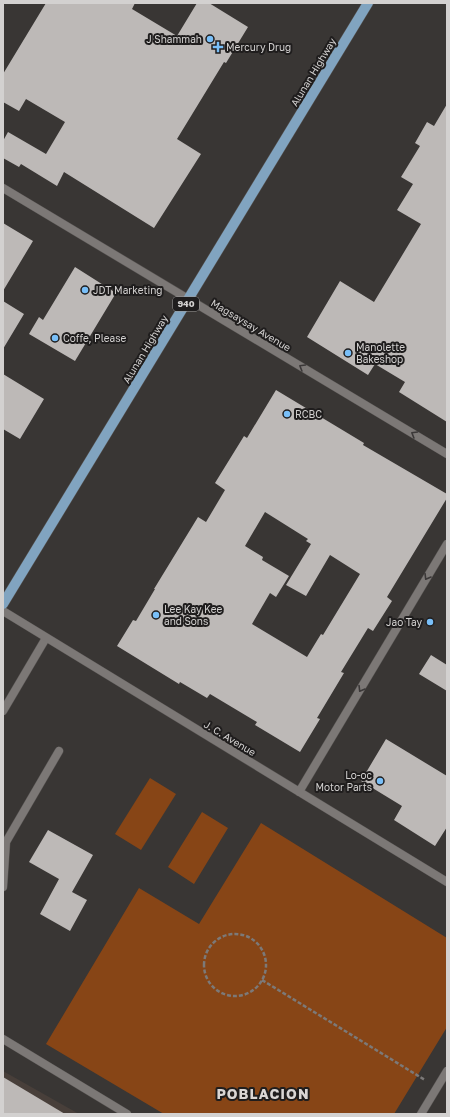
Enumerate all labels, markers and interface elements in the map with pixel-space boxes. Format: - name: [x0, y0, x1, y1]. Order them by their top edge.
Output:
- place label: J Shammah: [146, 33, 202, 45]
- marker: J Shammah: [205, 34, 215, 44]
- street label: Alunan Highway: [288, 35, 338, 108]
- place label: Mercury Drug: [226, 41, 291, 53]
- marker: Mercury Drug: [213, 42, 223, 52]
- place label: JDT Marketing: [93, 284, 162, 296]
- marker: JDT Marketing: [80, 285, 90, 295]
- street label: Magsaysay Avenue: [209, 296, 293, 354]
- road number: 940: [173, 297, 199, 311]
- street label: Alunan Highway: [120, 312, 170, 385]
- place label: Coffe, Please: [63, 332, 126, 344]
- marker: Coffe, Please: [50, 333, 60, 343]
- place label: Manolette Bakeshop: [356, 341, 405, 365]
- marker: Manolette Bakeshop: [343, 348, 353, 358]
- one-way arrow: [299, 365, 306, 372]
- place label: RCBC: [295, 408, 322, 420]
- marker: RCBC: [282, 409, 292, 419]
- one-way arrow: [411, 431, 418, 439]
- one-way arrow: [424, 573, 432, 580]
- place label: Lee Kay Kee and Sons: [164, 603, 223, 627]
- marker: Lee Kay Kee and Sons: [151, 610, 161, 620]
- place label: Jao Tay: [386, 616, 422, 628]
- marker: Jao Tay: [425, 617, 435, 627]
- one-way arrow: [358, 685, 365, 692]
- street label: J. C. Avenue: [202, 718, 258, 758]
- place label: Lo-oc Motor Parts: [316, 769, 373, 793]
- marker: Lo-oc Motor Parts: [375, 776, 385, 786]
- district label: POBLACION: [216, 1085, 310, 1102]

